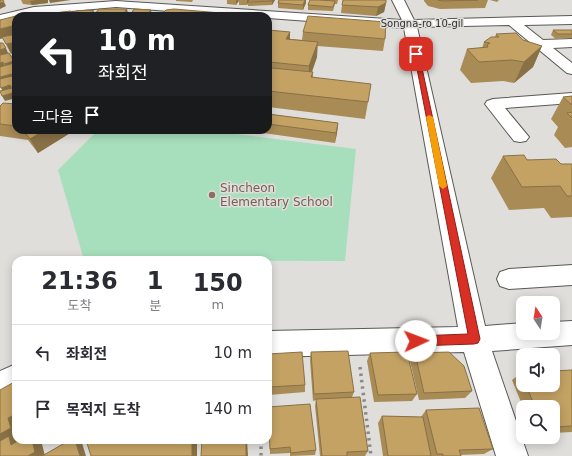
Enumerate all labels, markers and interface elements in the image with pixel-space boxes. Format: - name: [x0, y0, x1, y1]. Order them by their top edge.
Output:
- street label: Songna-ro 10-gil: [381, 18, 463, 29]
- text: 10 m: [98, 24, 176, 57]
- icon: left: [32, 28, 84, 80]
- pin: [399, 37, 433, 71]
- icon: arrive: [405, 43, 427, 65]
- text: 좌회전: [98, 62, 148, 83]
- icon: arrive: [81, 104, 103, 126]
- text: 그다음: [32, 108, 73, 126]
- place label: Sincheon Elementary School: [220, 181, 333, 209]
- marker: Sincheon Elementary School: [207, 190, 217, 200]
- text: 21:36: [41, 267, 118, 295]
- text: 1: [147, 267, 163, 295]
- text: 150: [193, 269, 243, 297]
- north arrow: [516, 296, 560, 340]
- map controls: [516, 296, 560, 444]
- text: m: [211, 297, 224, 312]
- text: 도착: [67, 298, 91, 313]
- text: 분: [149, 298, 161, 313]
- position arrow: [395, 320, 437, 362]
- icon: left: [32, 342, 54, 364]
- text: 10 m: [214, 344, 252, 362]
- text: 좌회전: [66, 345, 107, 363]
- button: sound: [516, 348, 560, 392]
- icon: arrive: [32, 398, 54, 420]
- text: 140 m: [204, 400, 252, 418]
- button: search: [516, 400, 560, 444]
- text: 목적지 도착: [66, 401, 140, 419]

